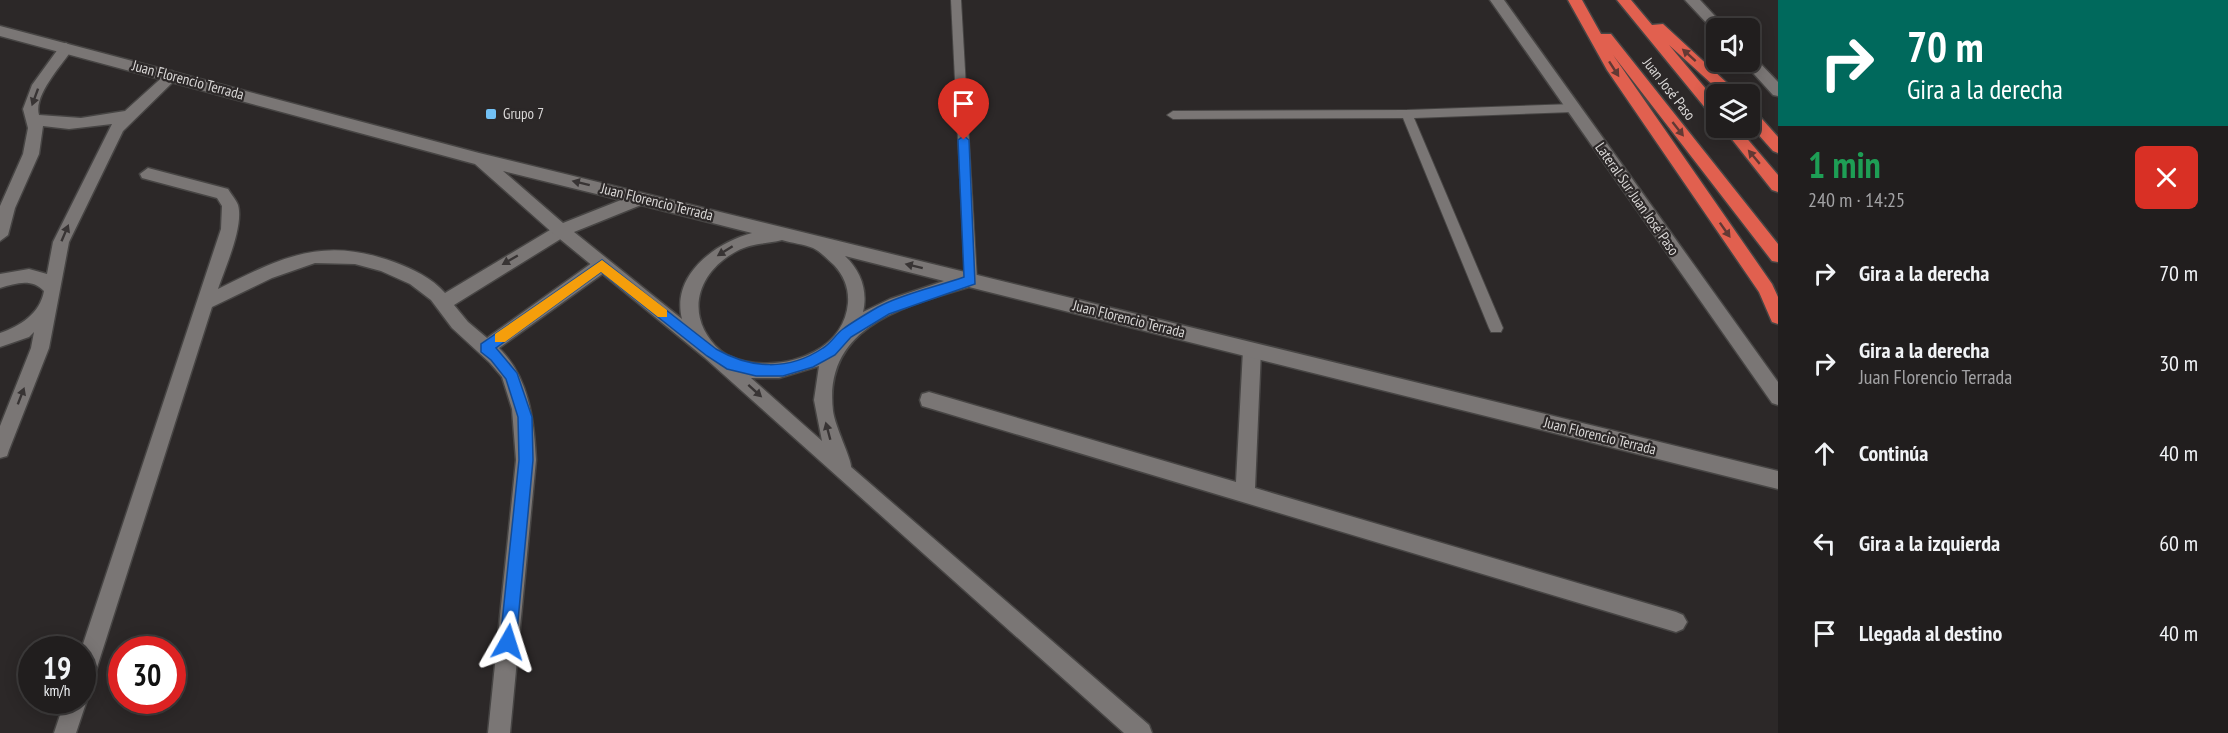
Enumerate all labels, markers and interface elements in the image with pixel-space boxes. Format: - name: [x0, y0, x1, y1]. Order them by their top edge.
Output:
- map controls: [1706, 18, 1760, 138]
- button: sound: [1706, 18, 1760, 72]
- text: 70 m: [1907, 19, 1984, 74]
- icon: right: [1808, 24, 1886, 102]
- one-way arrow: [1682, 49, 1697, 62]
- street label: Juan José Paso: [1638, 53, 1700, 124]
- street label: Juan Florencio Terrada: [129, 55, 246, 104]
- one-way arrow: [1609, 61, 1620, 77]
- text: Gira a la derecha: [1907, 72, 2063, 106]
- pin: [938, 78, 989, 140]
- button: layers: [1706, 84, 1760, 138]
- icon: arrive: [947, 87, 980, 120]
- one-way arrow: [29, 88, 39, 106]
- place label: Grupo 7: [503, 104, 544, 123]
- marker: Grupo 7: [484, 107, 498, 121]
- one-way arrow: [1671, 121, 1683, 136]
- street label: Lateral Sur Juan José Paso: [1591, 139, 1683, 259]
- text: 1 min: [1808, 141, 1881, 188]
- button: close: [2135, 146, 2198, 209]
- one-way arrow: [1747, 149, 1760, 165]
- one-way arrow: [572, 178, 591, 188]
- street label: Juan Florencio Terrada: [598, 178, 715, 225]
- text: 240 m · 14:25: [1808, 187, 1905, 213]
- one-way arrow: [1719, 221, 1731, 237]
- one-way arrow: [60, 224, 70, 242]
- one-way arrow: [717, 245, 733, 256]
- one-way arrow: [502, 255, 518, 266]
- icon: right: [1808, 257, 1841, 290]
- text: Gira a la derecha: [1859, 259, 1989, 287]
- text: 70 m: [2159, 259, 2198, 287]
- one-way arrow: [905, 260, 923, 270]
- street label: Juan Florencio Terrada: [1070, 295, 1187, 342]
- text: Gira a la derecha: [1859, 336, 1989, 364]
- icon: right: [1808, 347, 1841, 380]
- text: 30 m: [2159, 349, 2198, 377]
- text: Juan Florencio Terrada: [1859, 364, 2012, 390]
- one-way arrow: [747, 384, 762, 397]
- one-way arrow: [17, 386, 27, 404]
- street label: Juan Florencio Terrada: [1541, 412, 1658, 459]
- one-way arrow: [823, 422, 832, 440]
- icon: ahead: [1808, 437, 1841, 470]
- text: Continúa: [1859, 439, 1928, 467]
- text: 40 m: [2159, 439, 2198, 467]
- icon: left: [1808, 527, 1841, 560]
- text: Gira a la izquierda: [1859, 529, 2000, 557]
- text: 60 m: [2159, 529, 2198, 557]
- position arrow: [476, 610, 540, 674]
- icon: arrive: [1808, 617, 1841, 650]
- text: Llegada al destino: [1859, 619, 2002, 647]
- text: 40 m: [2159, 619, 2198, 647]
- speed limit sign: 30: [108, 636, 186, 714]
- text: 19: [43, 648, 71, 687]
- text: km/h: [44, 681, 70, 700]

